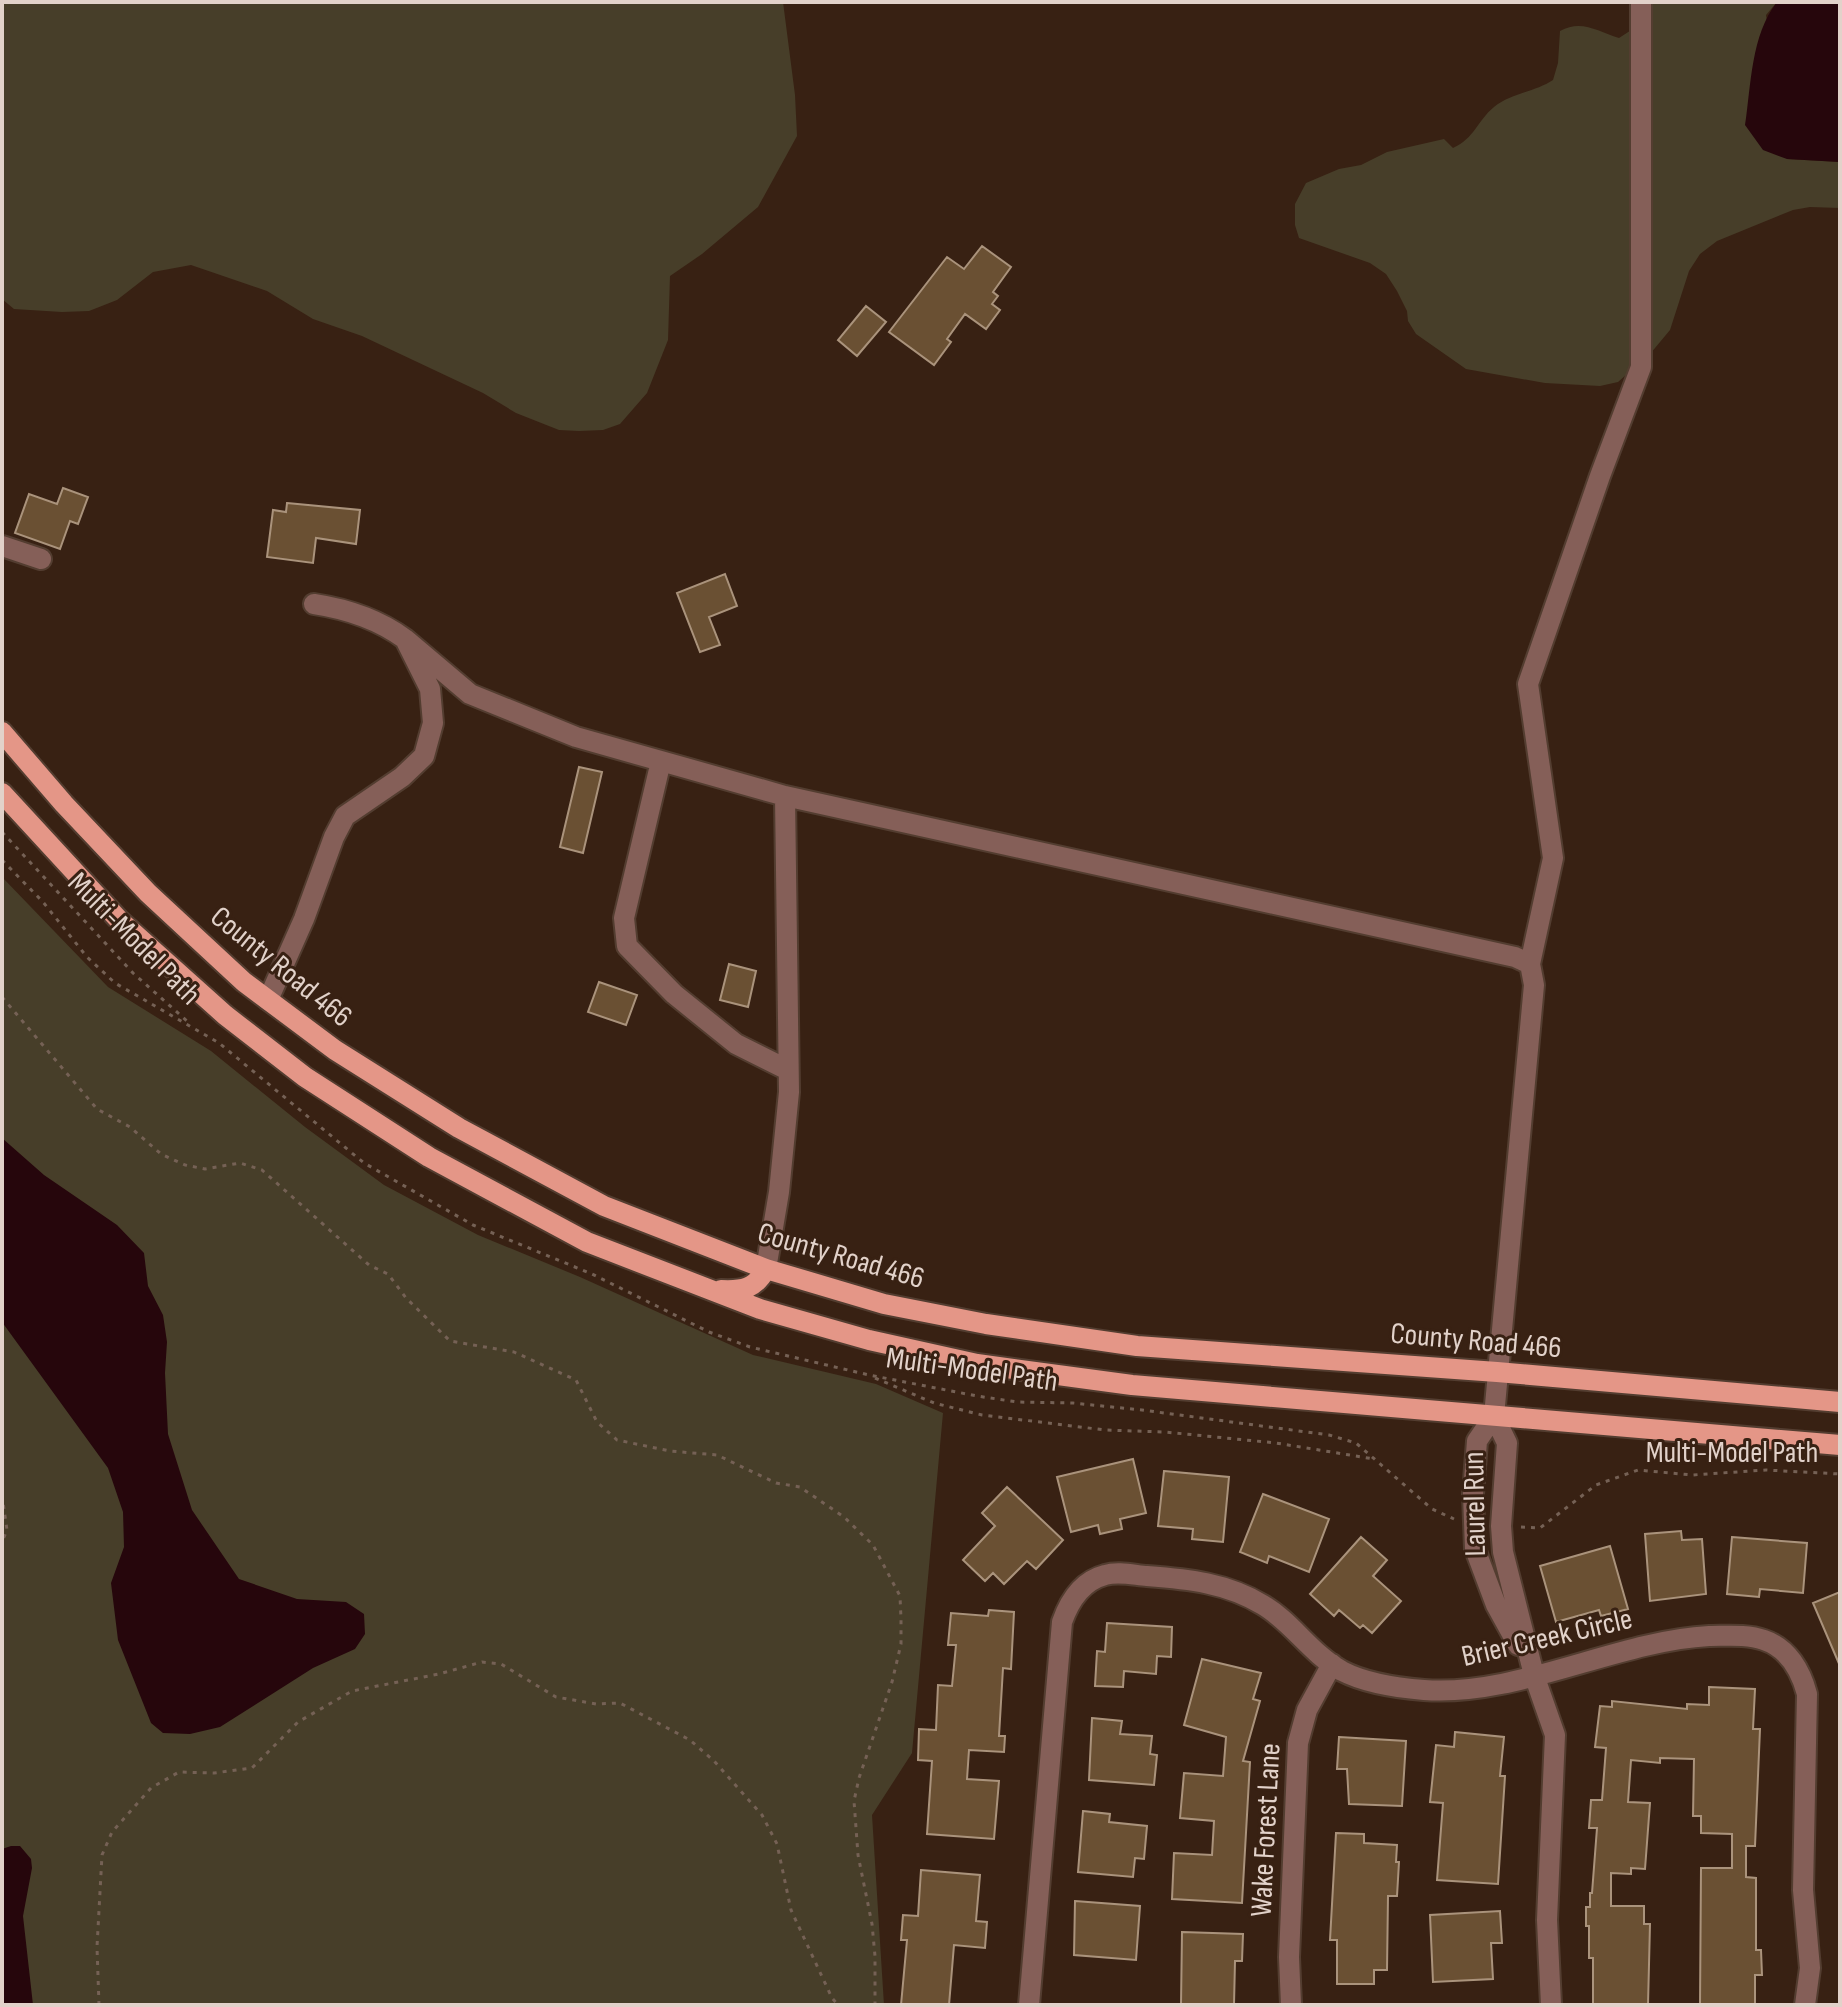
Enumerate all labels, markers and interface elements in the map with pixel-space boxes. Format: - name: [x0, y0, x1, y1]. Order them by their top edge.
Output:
- street label: Multi-Model Path: [60, 865, 208, 1013]
- street label: County Road 466: [203, 899, 359, 1035]
- street label: County Road 466: [754, 1215, 928, 1297]
- street label: County Road 466: [1389, 1316, 1563, 1366]
- street label: Multi-Model Path: [884, 1340, 1060, 1400]
- street label: Multi-Model Path: [1646, 1435, 1818, 1471]
- street label: Laurel Run: [1456, 1451, 1494, 1557]
- street label: Brier Creek Circle: [1458, 1601, 1636, 1675]
- street label: Wake Forest Lane: [1243, 1742, 1289, 1918]

